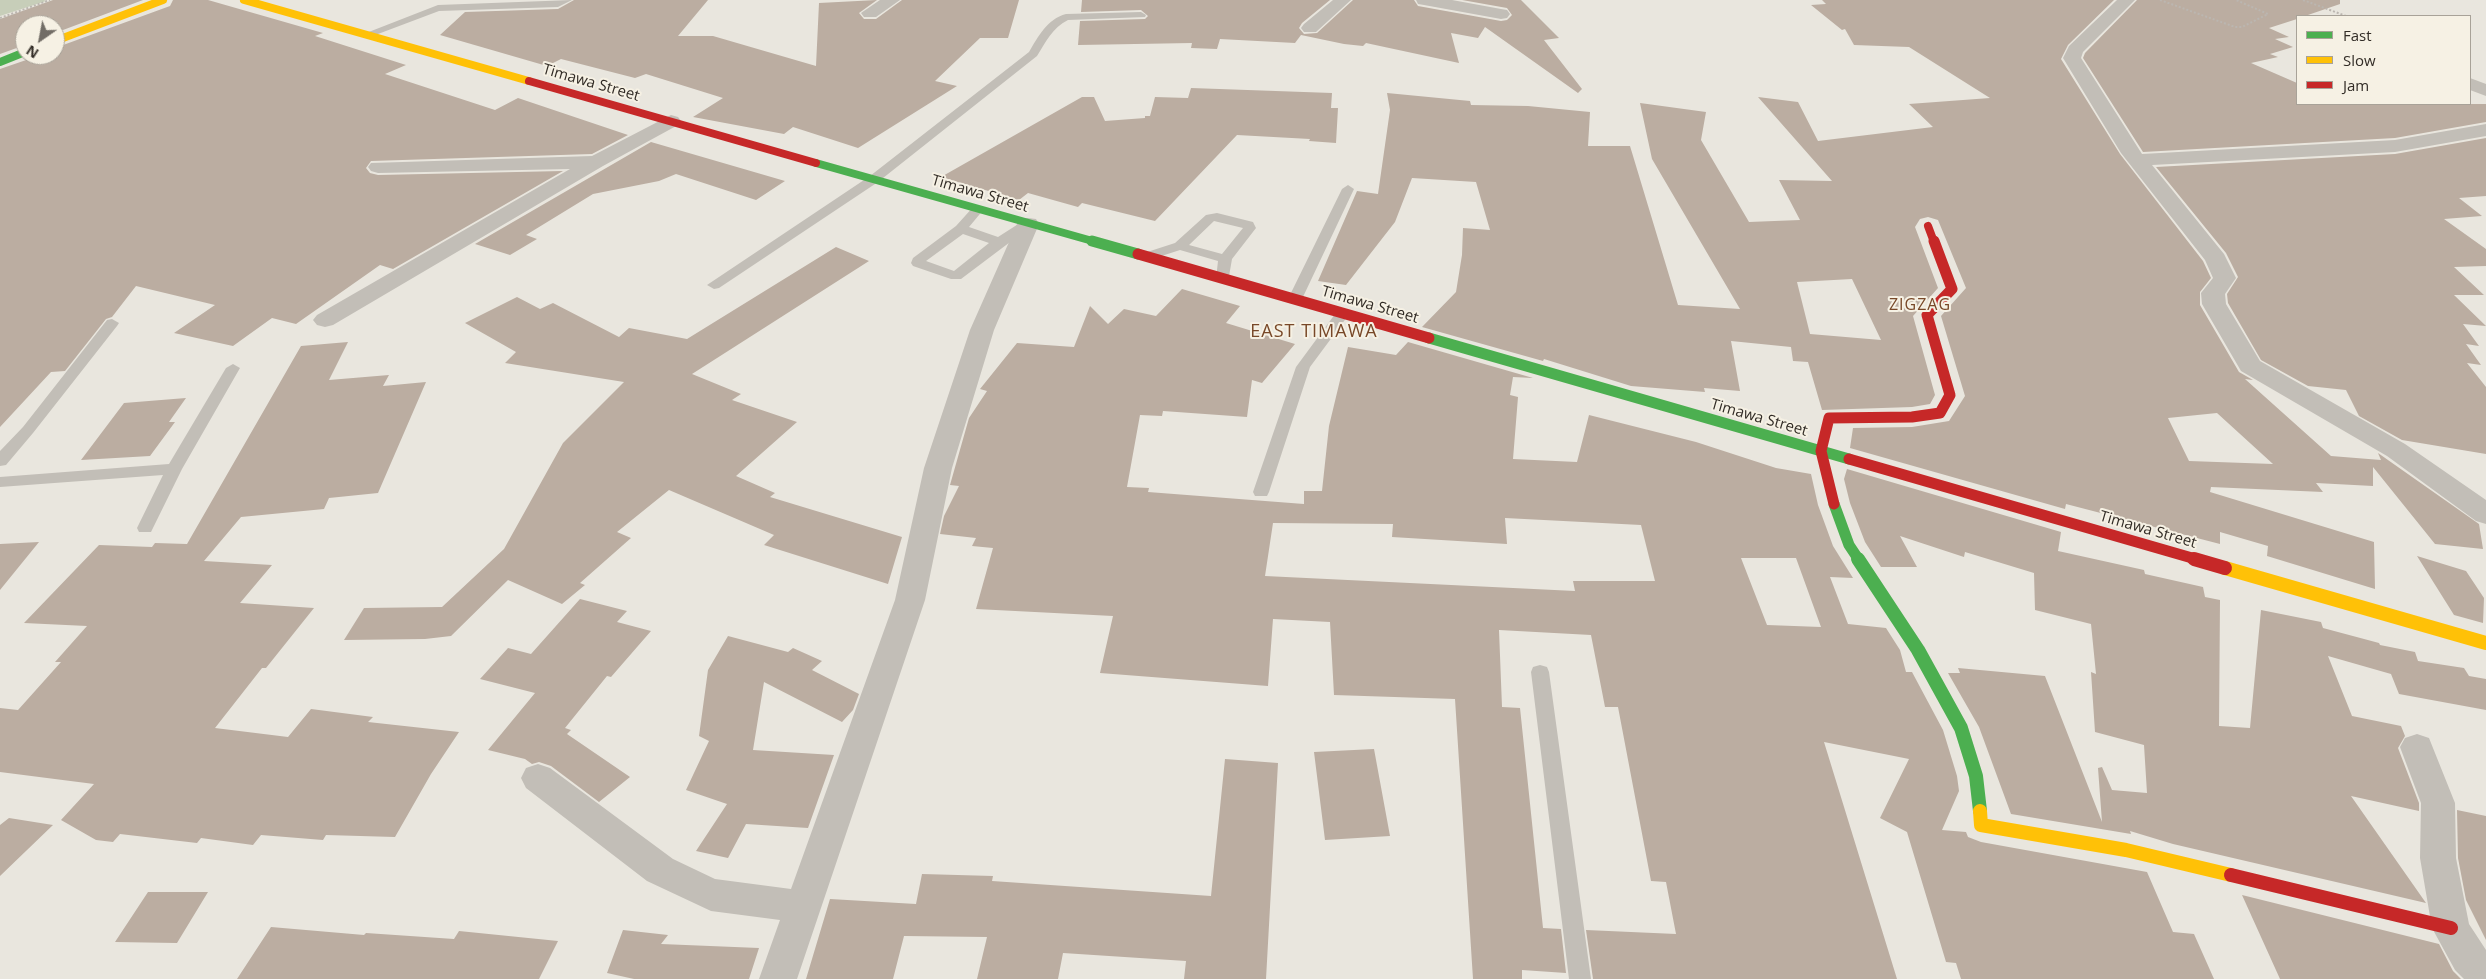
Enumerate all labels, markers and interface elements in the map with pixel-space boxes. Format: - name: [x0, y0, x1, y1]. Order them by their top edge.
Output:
- north arrow: [15, 15, 65, 65]
- legend: [2296, 15, 2471, 105]
- text: Fast: [2343, 25, 2372, 45]
- text: N: [22, 41, 42, 63]
- text: Slow: [2343, 50, 2376, 70]
- street label: Timawa Street: [540, 61, 642, 105]
- text: Jam: [2343, 75, 2369, 95]
- street label: Timawa Street: [929, 172, 1031, 216]
- street label: Timawa Street: [1319, 283, 1421, 327]
- district label: ZIGZAG: [1888, 295, 1952, 315]
- district label: EAST TIMAWA: [1249, 321, 1379, 343]
- street label: Timawa Street: [1708, 396, 1810, 440]
- street label: Timawa Street: [2097, 508, 2199, 552]

